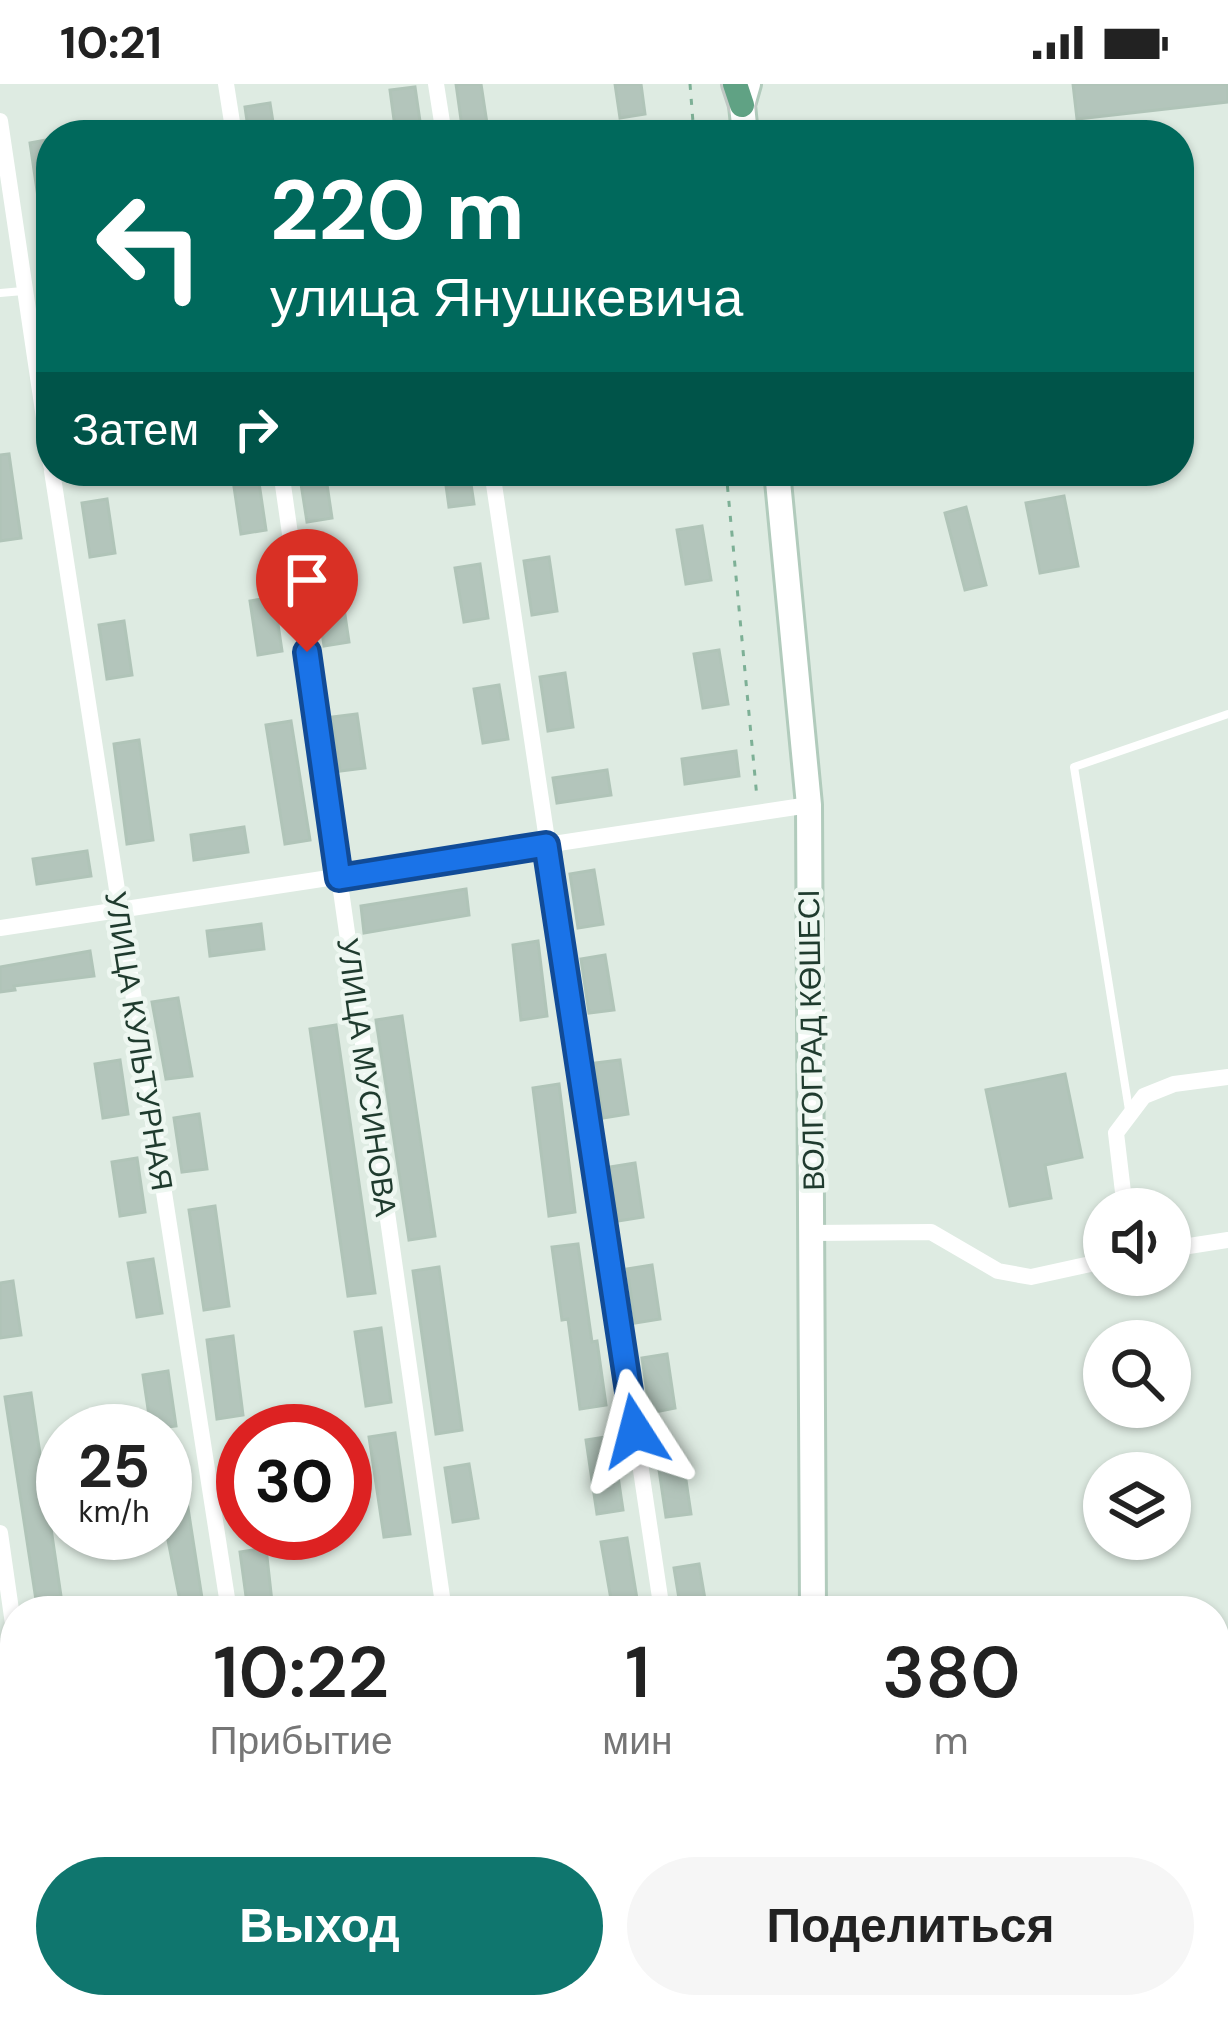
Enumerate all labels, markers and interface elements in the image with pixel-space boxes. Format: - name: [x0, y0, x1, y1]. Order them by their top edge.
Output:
- text: 10:21: [60, 13, 162, 72]
- text: 220 m: [270, 156, 525, 265]
- icon: left: [72, 168, 228, 324]
- text: улица Янушкевича: [270, 262, 743, 333]
- icon: right: [223, 396, 289, 462]
- text: Затем: [72, 400, 199, 459]
- pin: [256, 529, 358, 652]
- icon: arrive: [274, 547, 340, 613]
- street label: УЛИЦА КУЛЬТУРНАЯ: [96, 889, 182, 1193]
- street label: ВОЛГОГРАД КӨШЕСІ: [789, 889, 833, 1191]
- street label: УЛИЦА МУСИНОВА: [328, 935, 406, 1219]
- map controls: [1083, 1188, 1191, 1560]
- button: sound: [1083, 1188, 1191, 1296]
- button: search: [1083, 1320, 1191, 1428]
- position arrow: [572, 1368, 698, 1494]
- speed limit sign: 30: [216, 1404, 372, 1560]
- text: 25: [78, 1427, 150, 1506]
- button: layers: [1083, 1452, 1191, 1560]
- text: km/h: [79, 1492, 149, 1531]
- text: 10:22: [213, 1626, 389, 1719]
- text: 1: [625, 1626, 650, 1719]
- text: 380: [882, 1626, 1020, 1719]
- text: Прибытие: [210, 1715, 393, 1766]
- text: мин: [602, 1715, 672, 1766]
- text: m: [934, 1715, 969, 1766]
- button: Выход: [36, 1857, 603, 1995]
- button: Поделиться: [627, 1857, 1194, 1995]

